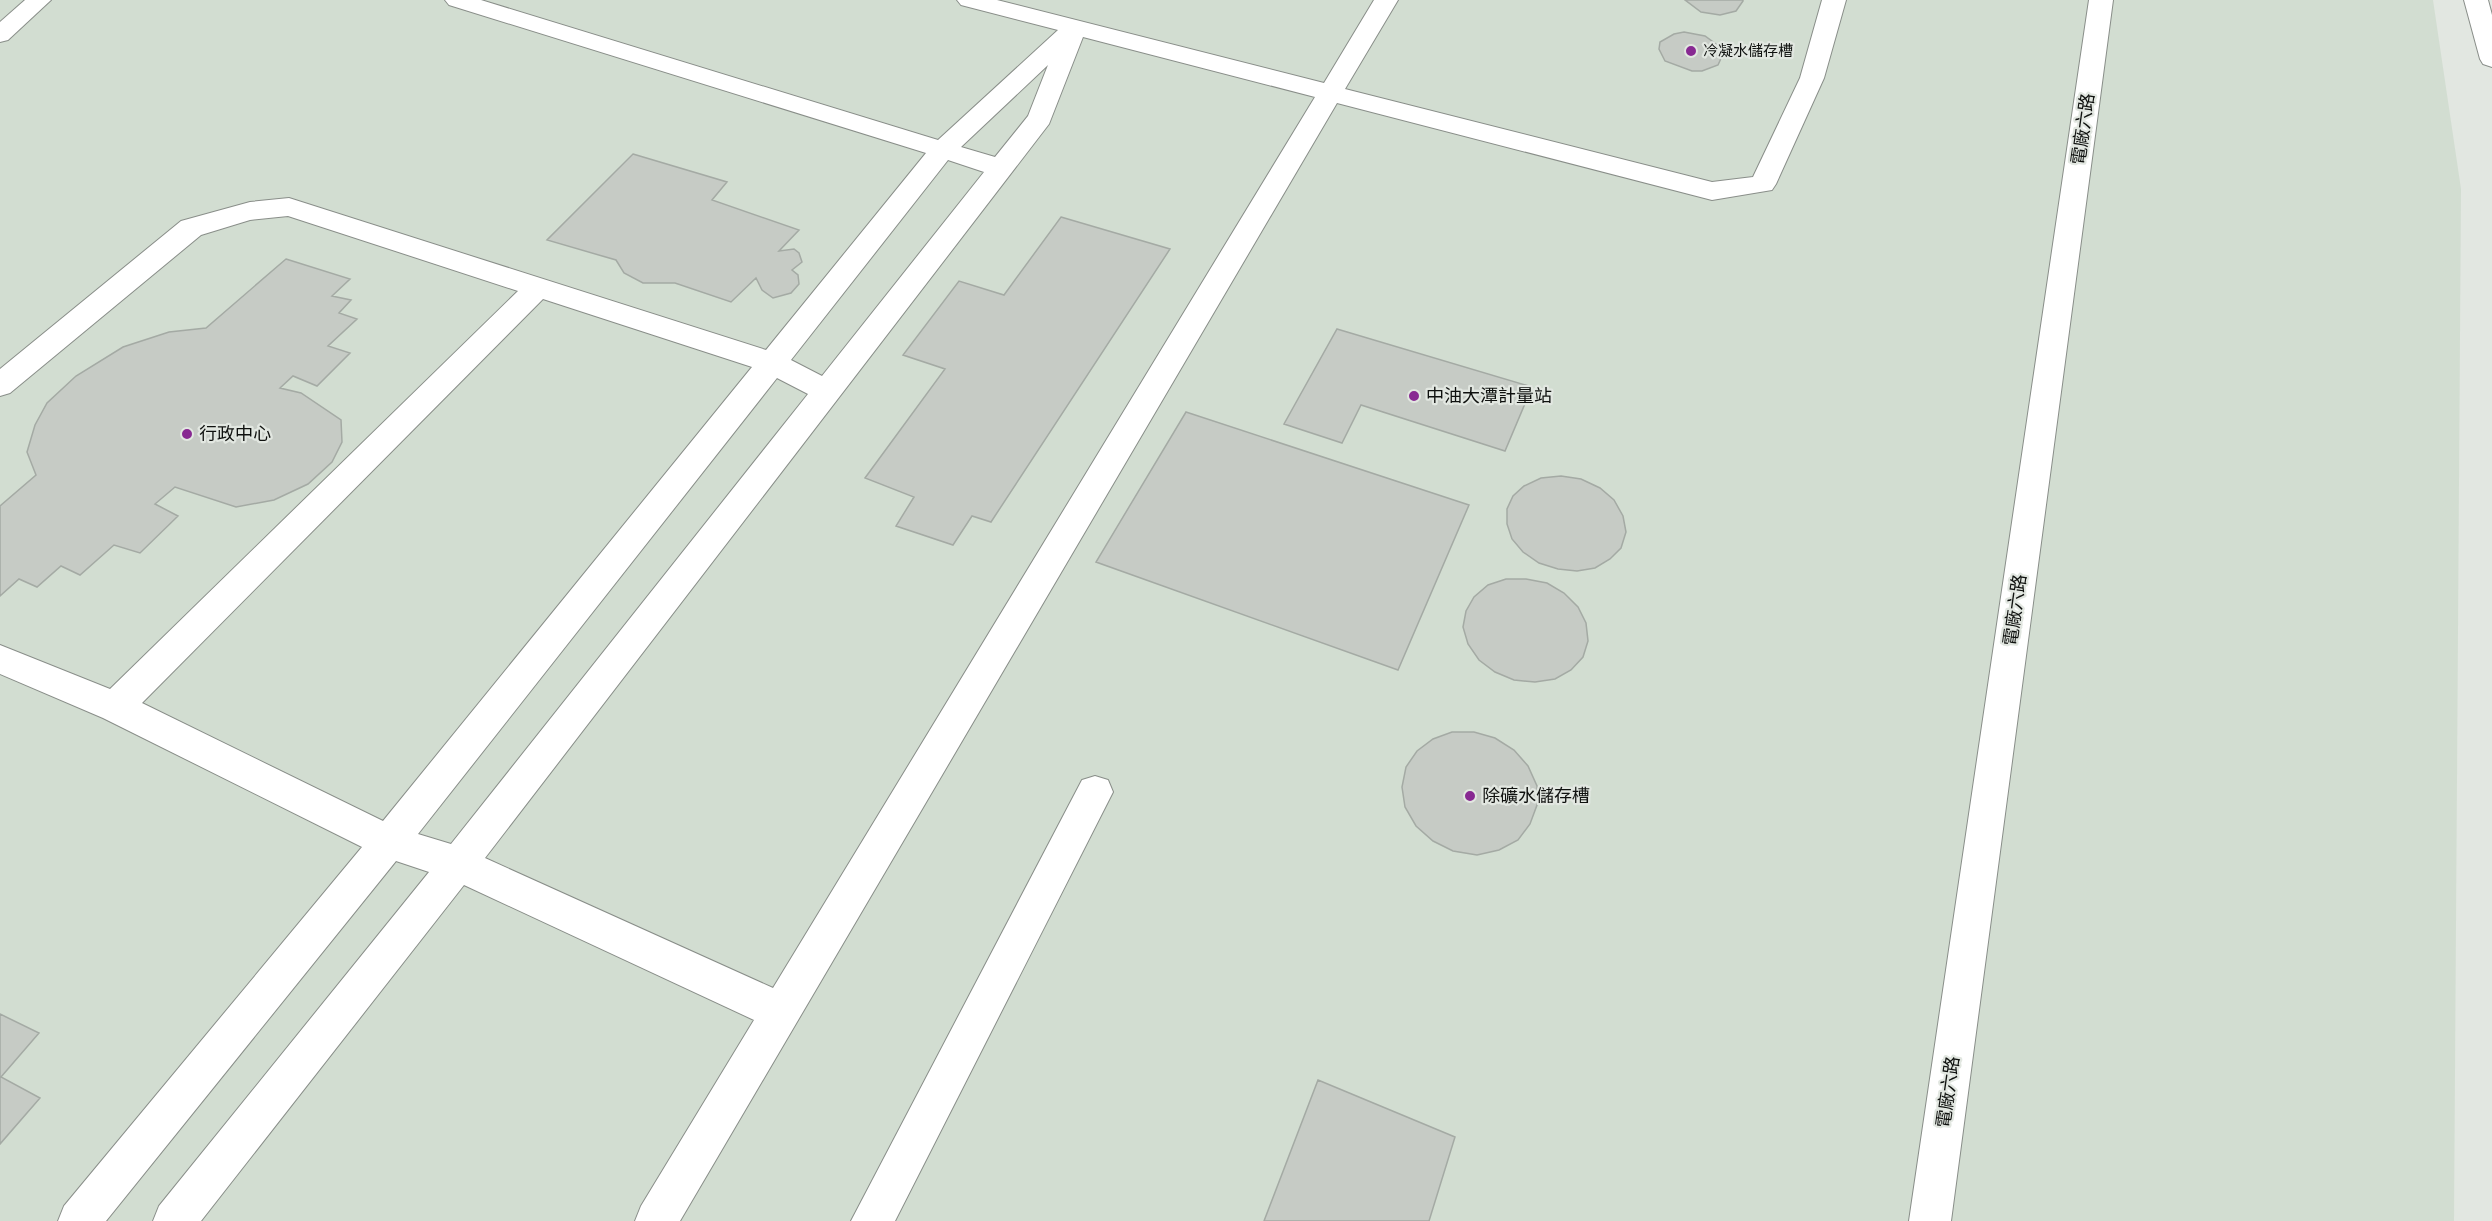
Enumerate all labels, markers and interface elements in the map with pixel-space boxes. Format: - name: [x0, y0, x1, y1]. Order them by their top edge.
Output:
- place label: 冷凝水儲存槽: [1703, 42, 1793, 60]
- marker: 冷凝水儲存槽: [1684, 44, 1698, 58]
- street label: 電廠六路: [2067, 92, 2098, 166]
- place label: 中油大潭計量站: [1426, 385, 1552, 406]
- marker: 中油大潭計量站: [1407, 389, 1421, 403]
- place label: 行政中心: [199, 423, 271, 444]
- marker: 行政中心: [180, 427, 194, 441]
- street label: 電廠六路: [1999, 573, 2030, 647]
- place label: 除礦水儲存槽: [1482, 785, 1590, 806]
- marker: 除礦水儲存槽: [1463, 789, 1477, 803]
- street label: 電廠六路: [1932, 1055, 1963, 1129]

